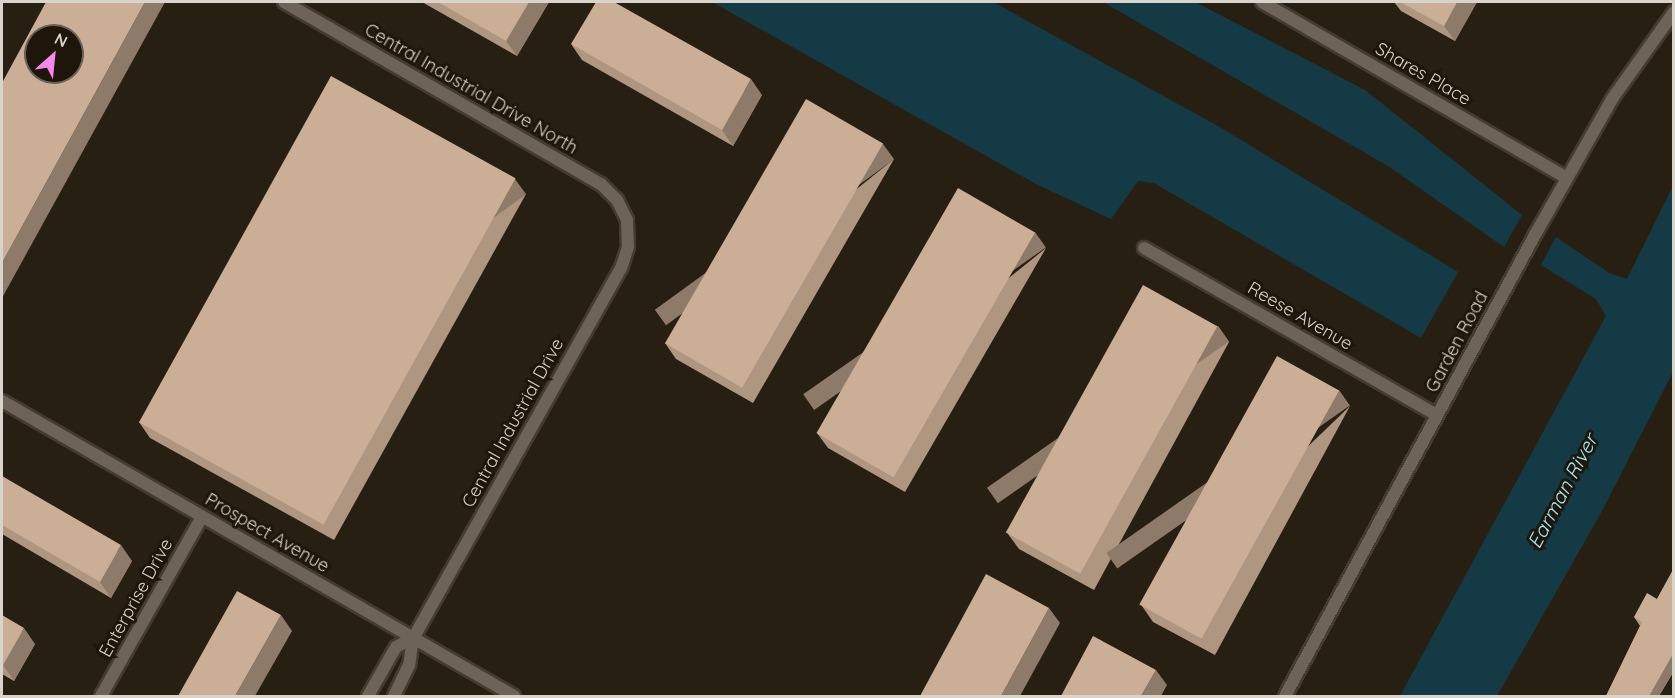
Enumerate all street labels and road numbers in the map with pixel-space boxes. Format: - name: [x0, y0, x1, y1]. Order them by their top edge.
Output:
- street label: Central Industrial Drive North: [361, 19, 581, 159]
- street label: Shares Place: [1371, 38, 1475, 110]
- street label: Reese Avenue: [1244, 277, 1356, 355]
- street label: Garden Road: [1421, 288, 1493, 396]
- street label: Central Industrial Drive: [457, 335, 569, 511]
- street label: Prospect Avenue: [201, 489, 333, 577]
- street label: Enterprise Drive: [94, 535, 178, 661]

